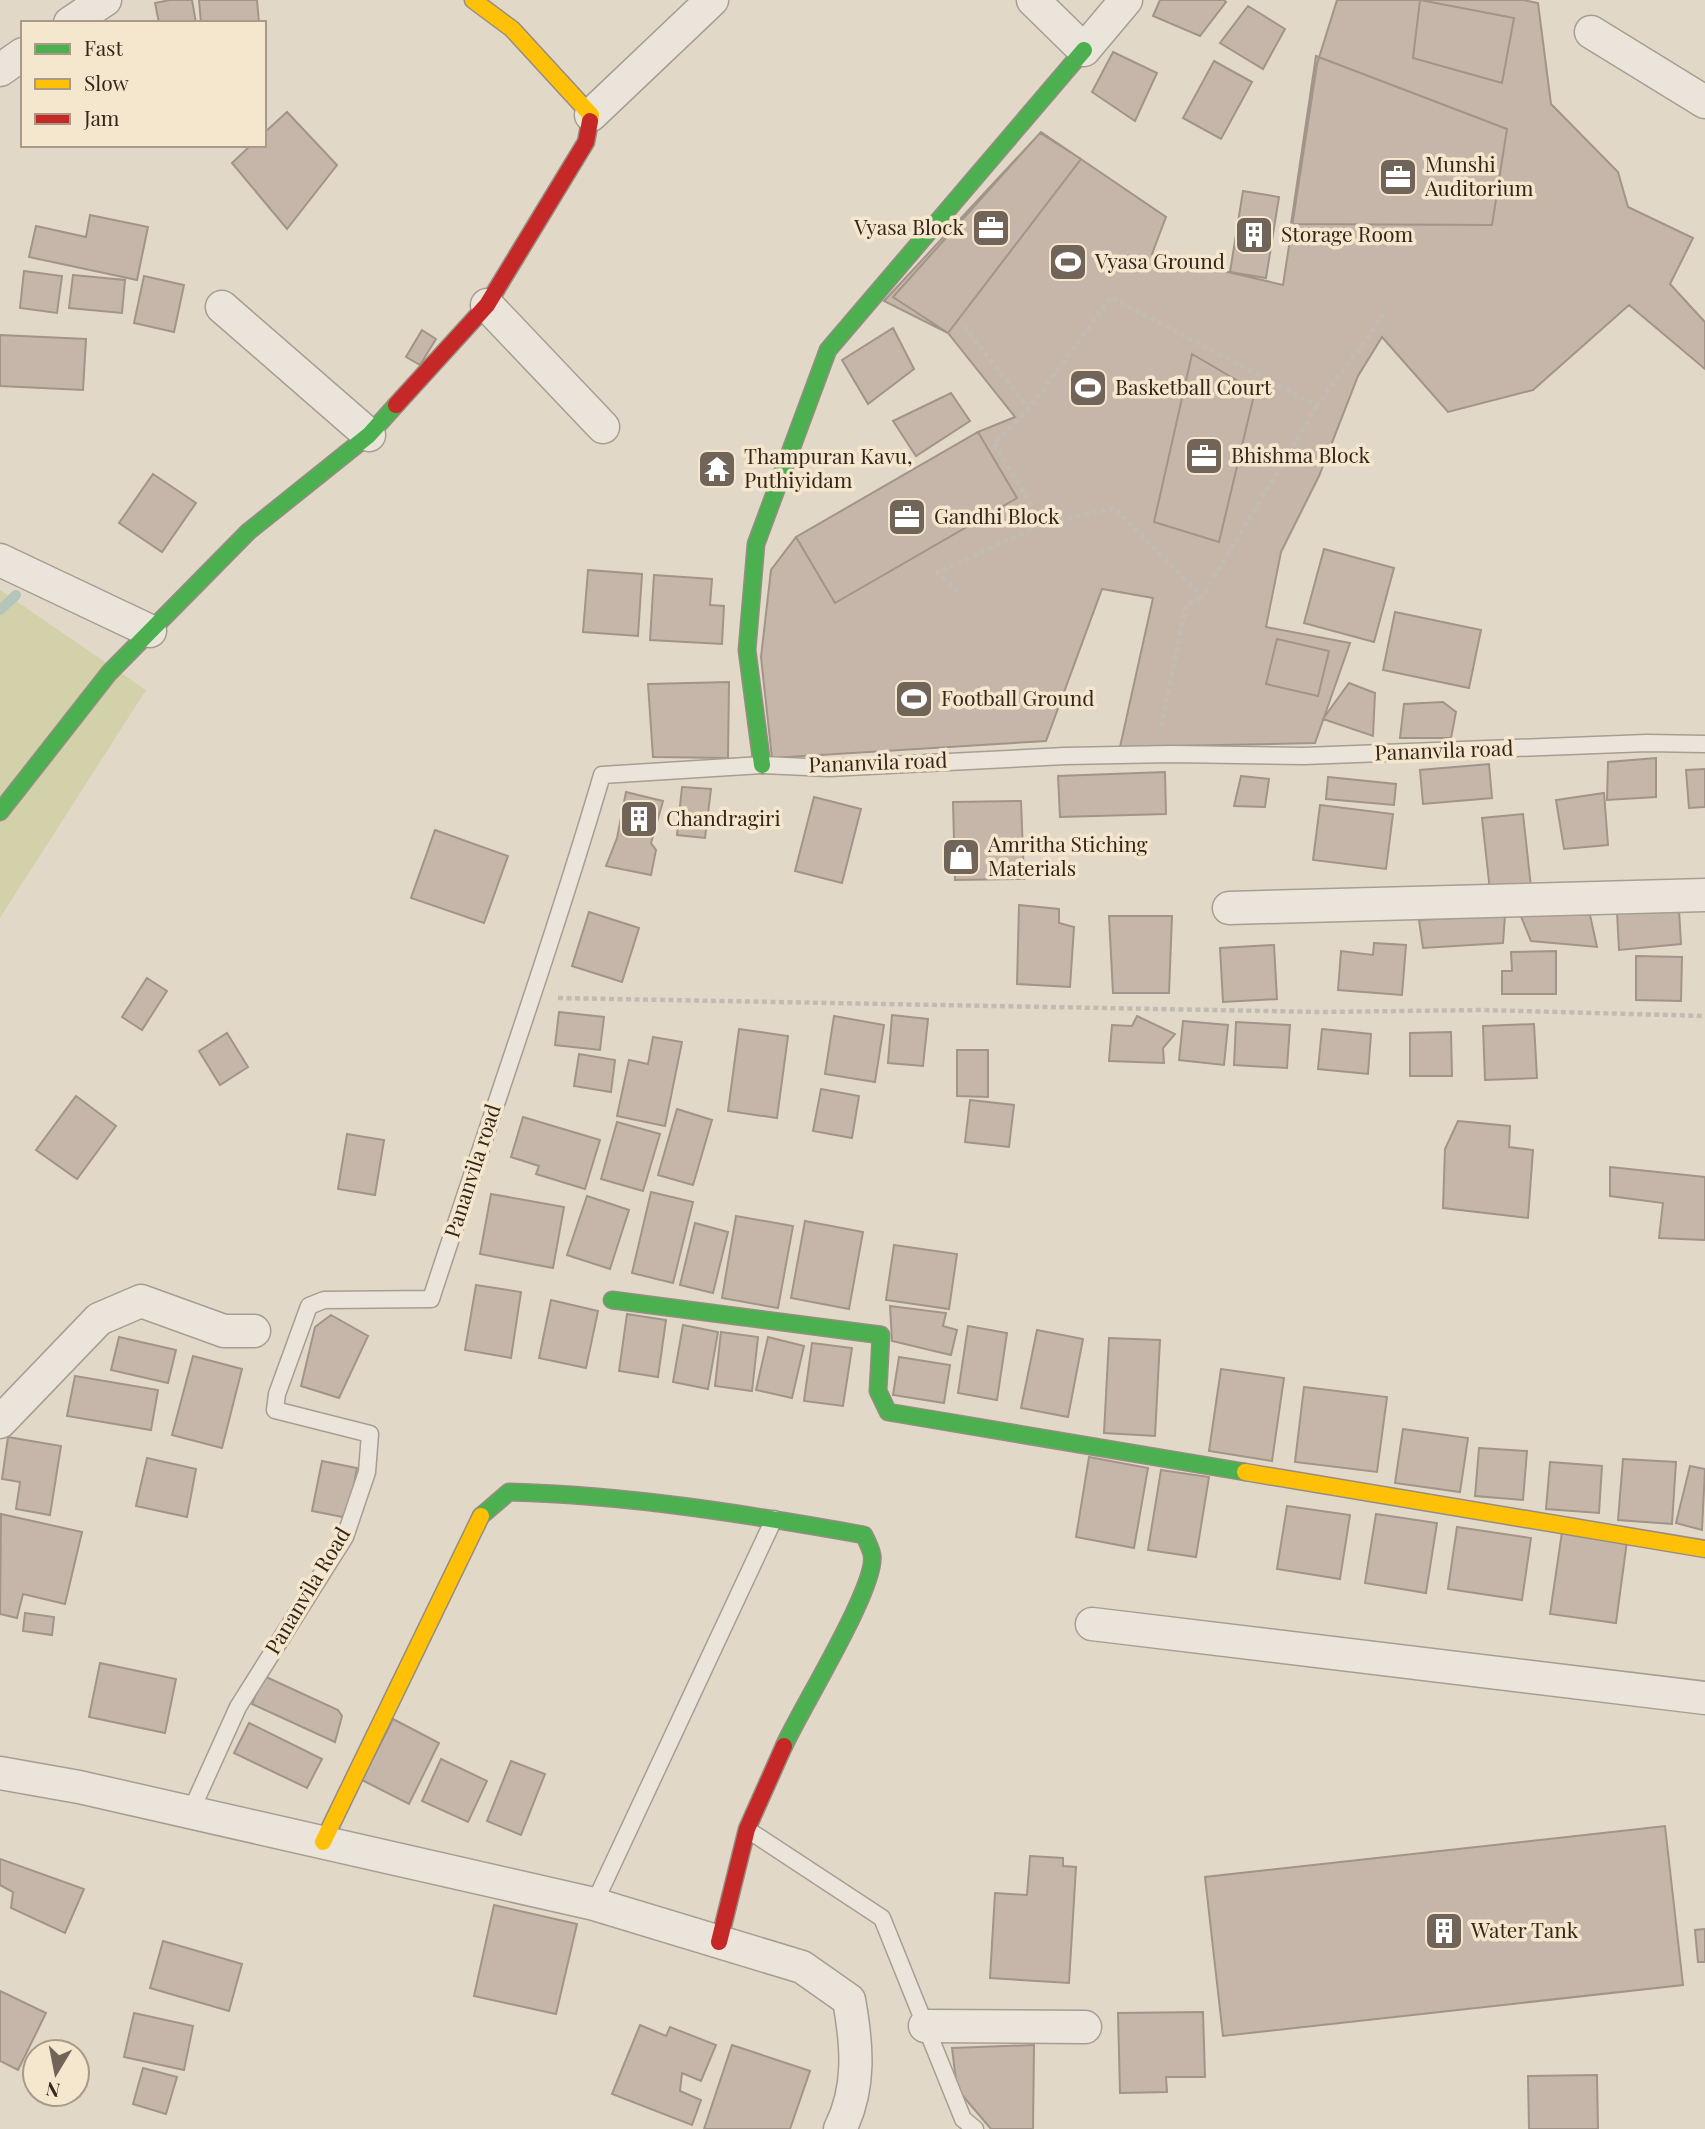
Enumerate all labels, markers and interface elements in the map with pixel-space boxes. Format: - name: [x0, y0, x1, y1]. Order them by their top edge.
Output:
- legend: [21, 21, 266, 147]
- text: Fast: [84, 33, 123, 61]
- text: Slow: [84, 68, 129, 96]
- text: Jam: [83, 103, 120, 131]
- place label: Munshi Auditorium: [1424, 149, 1534, 201]
- office icon: Munshi Auditorium: [1377, 156, 1419, 198]
- office icon: Vyasa Block: [970, 207, 1012, 249]
- place label: Vyasa Block: [853, 212, 964, 240]
- building icon: Storage Room: [1233, 214, 1275, 256]
- place label: Storage Room: [1281, 219, 1413, 247]
- sports icon: Vyasa Ground: [1047, 241, 1089, 283]
- place label: Vyasa Ground: [1094, 246, 1225, 274]
- sports icon: Basketball Court: [1067, 367, 1109, 409]
- place label: Basketball Court: [1115, 372, 1272, 400]
- office icon: Bhishma Block: [1183, 435, 1225, 477]
- place label: Bhishma Block: [1231, 440, 1371, 468]
- place label: Thampuran Kavu, Puthiyidam: [744, 441, 912, 493]
- temple icon: Thampuran Kavu, Puthiyidam: [696, 448, 738, 490]
- office icon: Gandhi Block: [886, 496, 928, 538]
- place label: Gandhi Block: [934, 501, 1060, 529]
- sports icon: Football Ground: [893, 678, 935, 720]
- place label: Football Ground: [941, 683, 1095, 711]
- street label: Pananvila road: [1374, 733, 1514, 765]
- street label: Pananvila road: [808, 745, 948, 777]
- building icon: Chandragiri: [618, 798, 660, 840]
- place label: Chandragiri: [666, 803, 781, 831]
- place label: Amritha Stiching Materials: [987, 829, 1148, 881]
- shop icon: Amritha Stiching Materials: [940, 836, 982, 878]
- street label: Pananvila road: [436, 1100, 506, 1241]
- street label: Pananvila Road: [257, 1521, 355, 1659]
- building icon: Water Tank: [1423, 1910, 1465, 1952]
- place label: Water Tank: [1470, 1915, 1579, 1943]
- north arrow: [21, 2038, 91, 2108]
- text: N: [44, 2077, 62, 2105]

